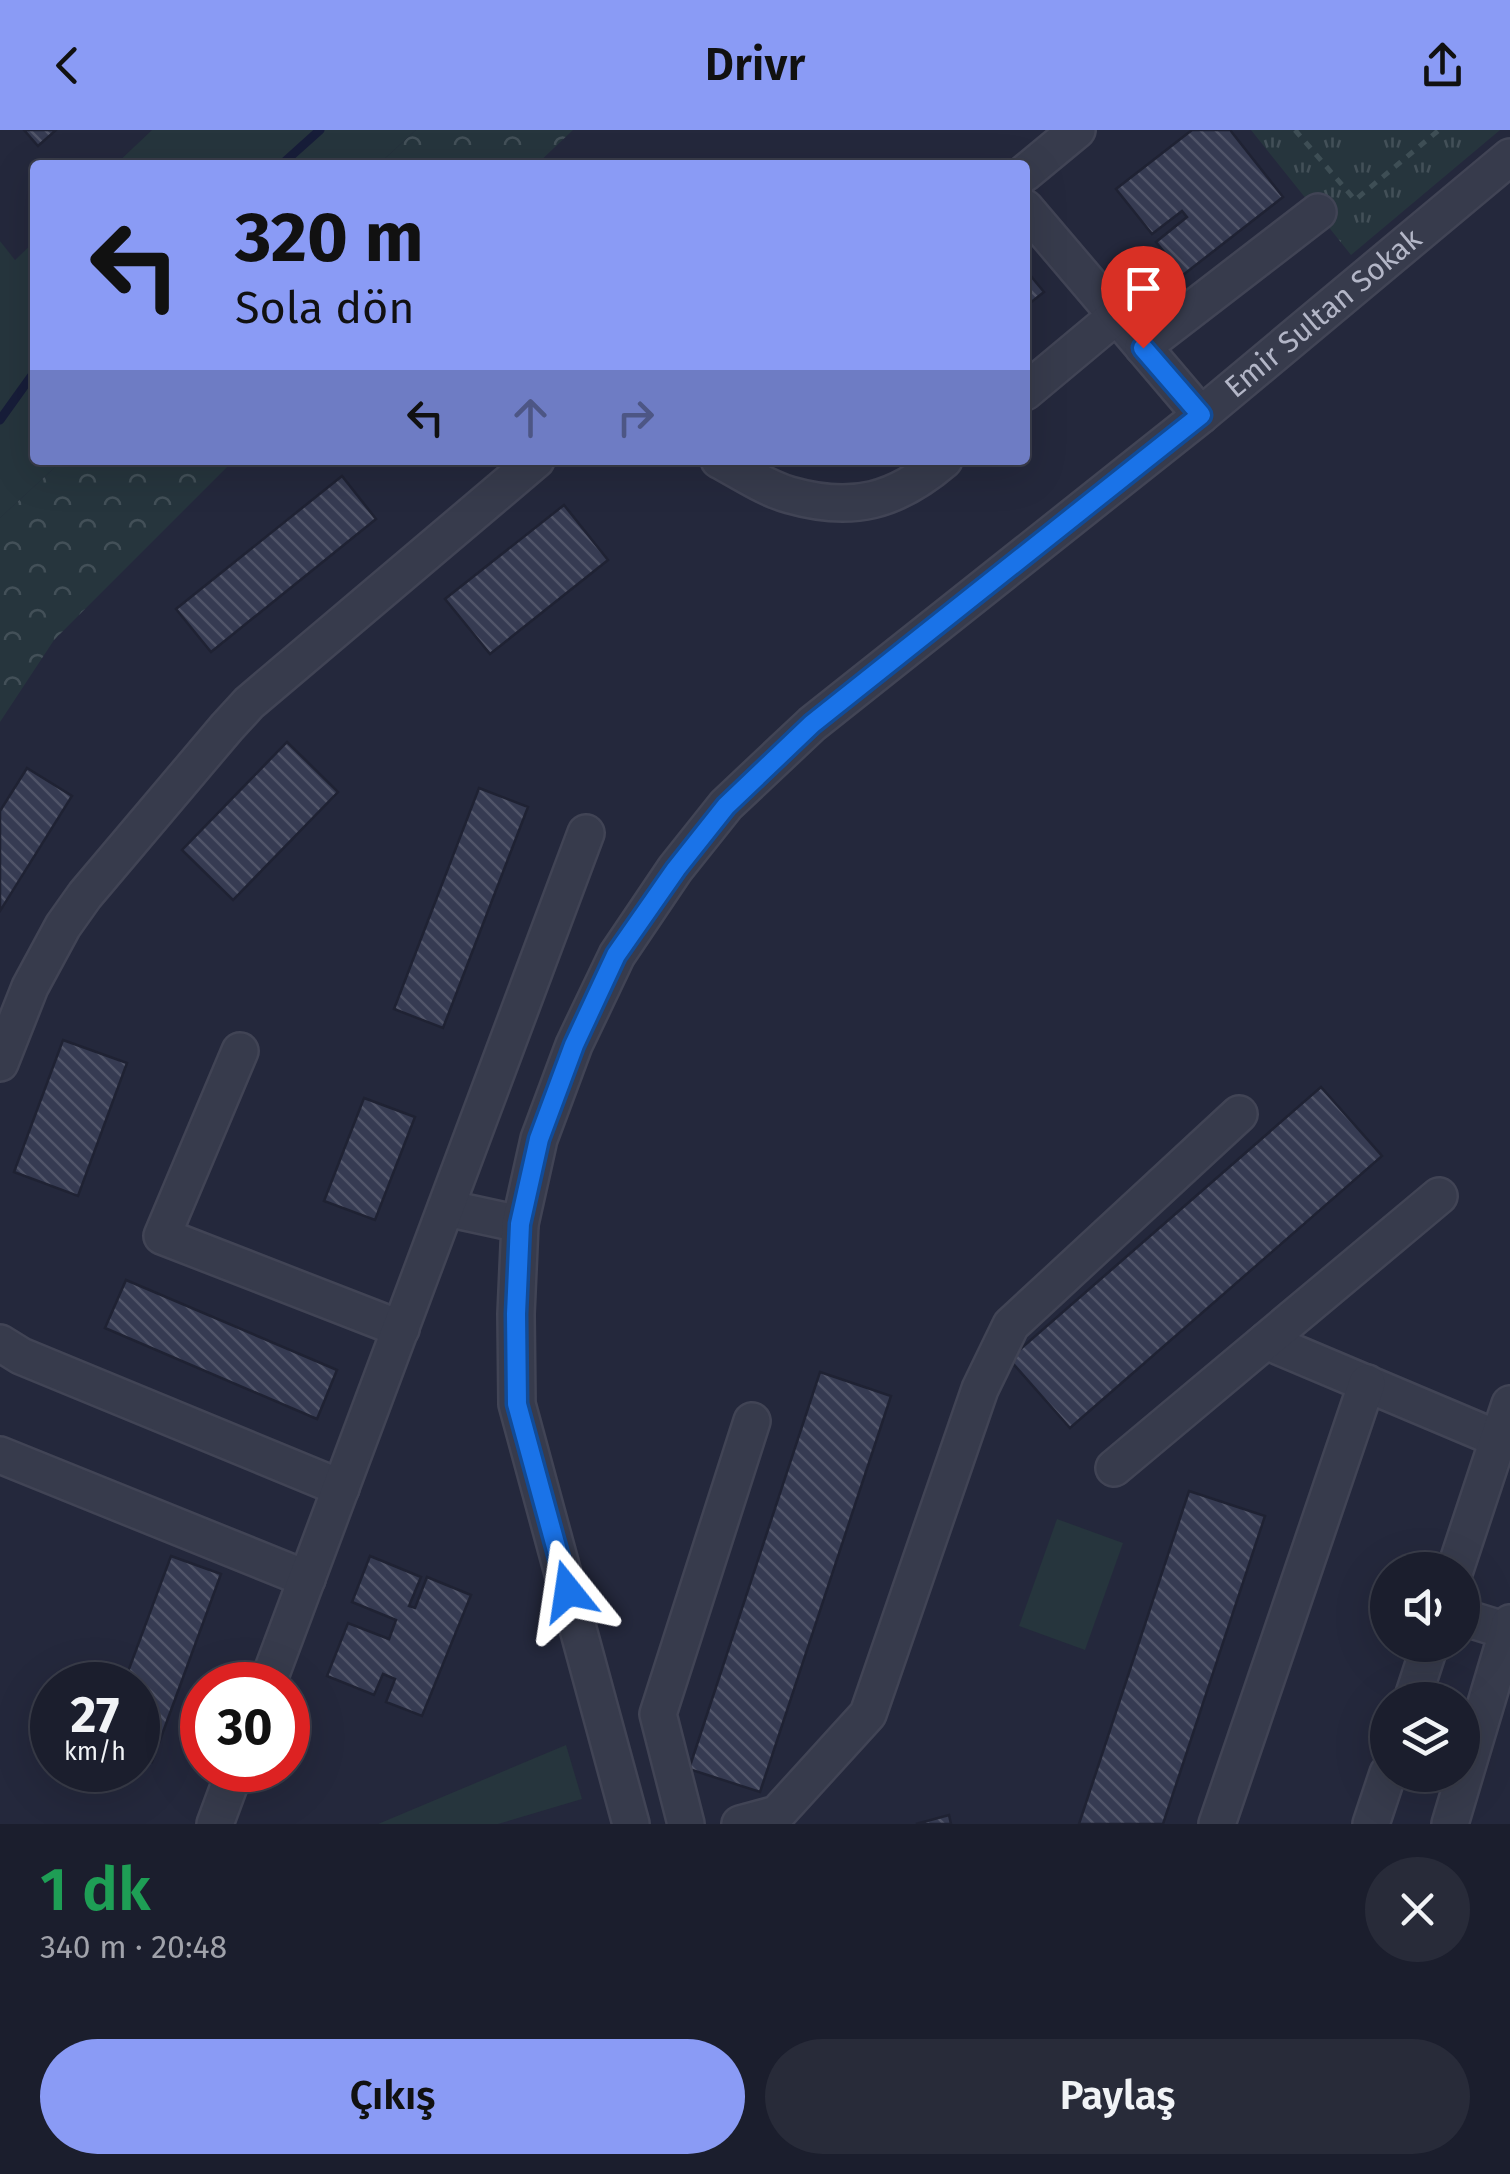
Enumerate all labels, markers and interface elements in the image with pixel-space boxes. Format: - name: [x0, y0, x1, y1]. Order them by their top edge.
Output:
- icon: back: [40, 38, 95, 93]
- text: Drivr: [705, 38, 805, 92]
- icon: share: [1415, 38, 1470, 93]
- text: 320 m: [235, 196, 424, 280]
- icon: left: [70, 200, 200, 330]
- street label: Emir Sultan Sokak: [1217, 220, 1429, 405]
- pin: [1101, 246, 1186, 349]
- icon: arrive: [1116, 261, 1171, 316]
- text: Sola dön: [235, 281, 415, 335]
- icon: left: [398, 390, 453, 445]
- icon: ahead: [503, 390, 558, 445]
- icon: right: [608, 390, 663, 445]
- position arrow: [516, 1539, 620, 1643]
- map controls: [1370, 1552, 1480, 1792]
- button: sound: [1370, 1552, 1480, 1662]
- speed limit sign: 30: [180, 1662, 310, 1792]
- button: layers: [1370, 1682, 1480, 1792]
- text: 27: [71, 1685, 119, 1745]
- text: km/h: [64, 1737, 126, 1767]
- text: 1 dk: [40, 1854, 150, 1926]
- button: close: [1365, 1857, 1470, 1962]
- text: 340 m · 20:48: [40, 1928, 227, 1966]
- button: Çıkış: [40, 2039, 745, 2154]
- button: Paylaş: [765, 2039, 1470, 2154]

